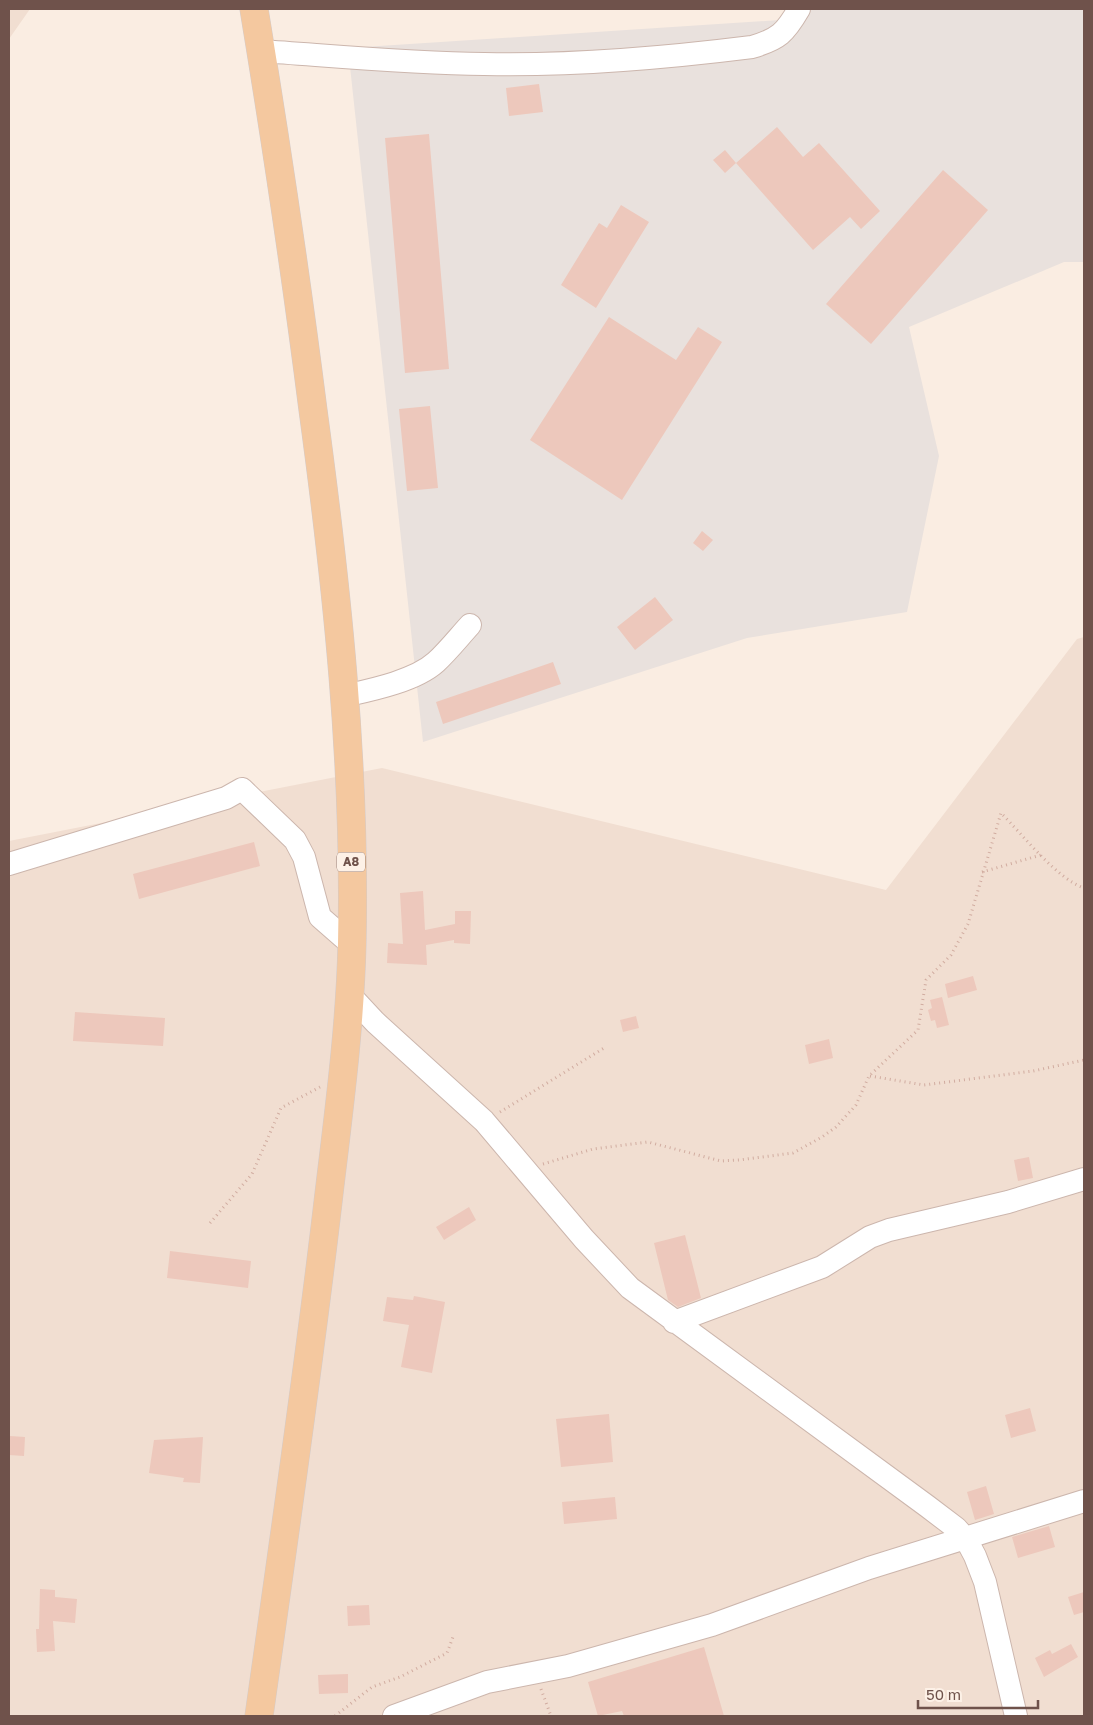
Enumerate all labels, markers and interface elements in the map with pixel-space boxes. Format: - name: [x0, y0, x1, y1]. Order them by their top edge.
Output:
- road number: A8: [337, 852, 365, 872]
- scale bar: [918, 1678, 1038, 1710]
- text: 50 m: [926, 1685, 961, 1703]

